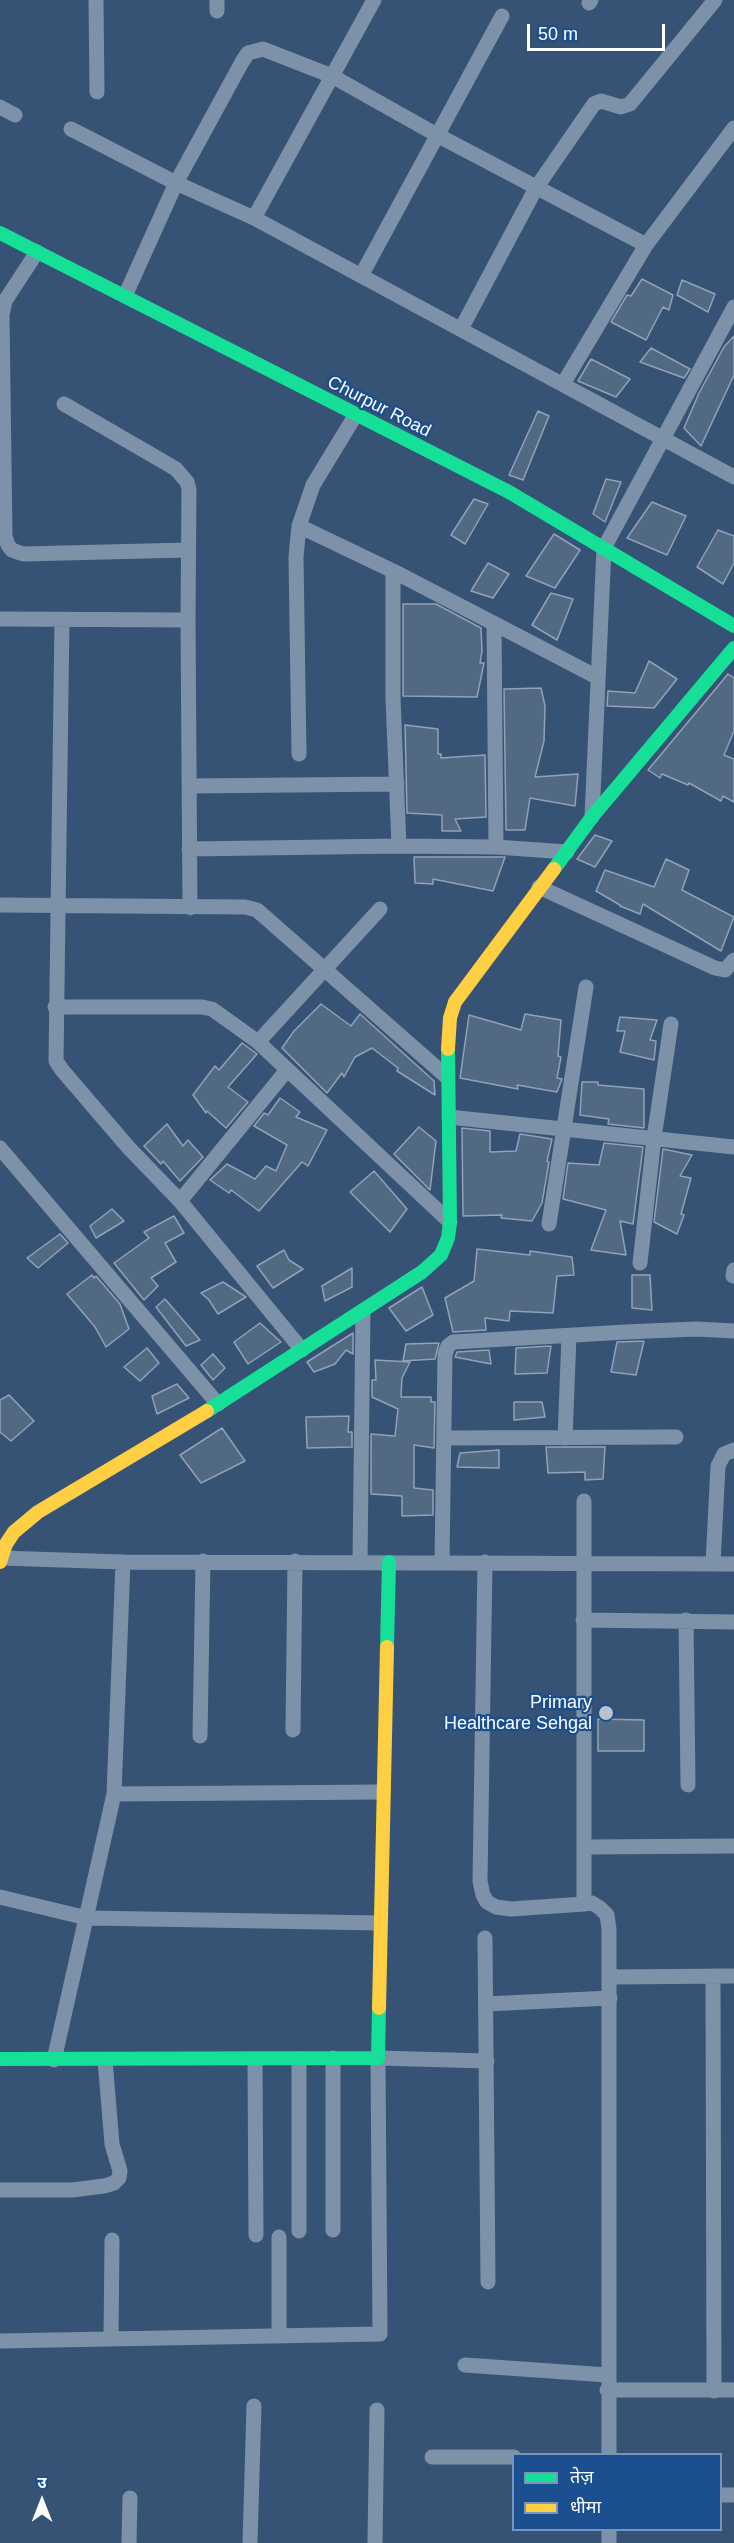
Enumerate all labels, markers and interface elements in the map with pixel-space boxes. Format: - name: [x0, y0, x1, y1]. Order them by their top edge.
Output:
- scale bar: [530, 12, 668, 50]
- text: 50 m: [538, 24, 578, 44]
- street label: Churpur Road: [324, 372, 434, 442]
- place label: Primary Healthcare Sehgal: [444, 1692, 592, 1734]
- marker: Primary Healthcare Sehgal: [597, 1704, 615, 1722]
- legend: [512, 2453, 722, 2531]
- text: तेज़: [570, 2467, 594, 2487]
- north arrow: [12, 2471, 72, 2531]
- text: उ: [37, 2474, 47, 2491]
- text: धीमा: [570, 2497, 601, 2517]

